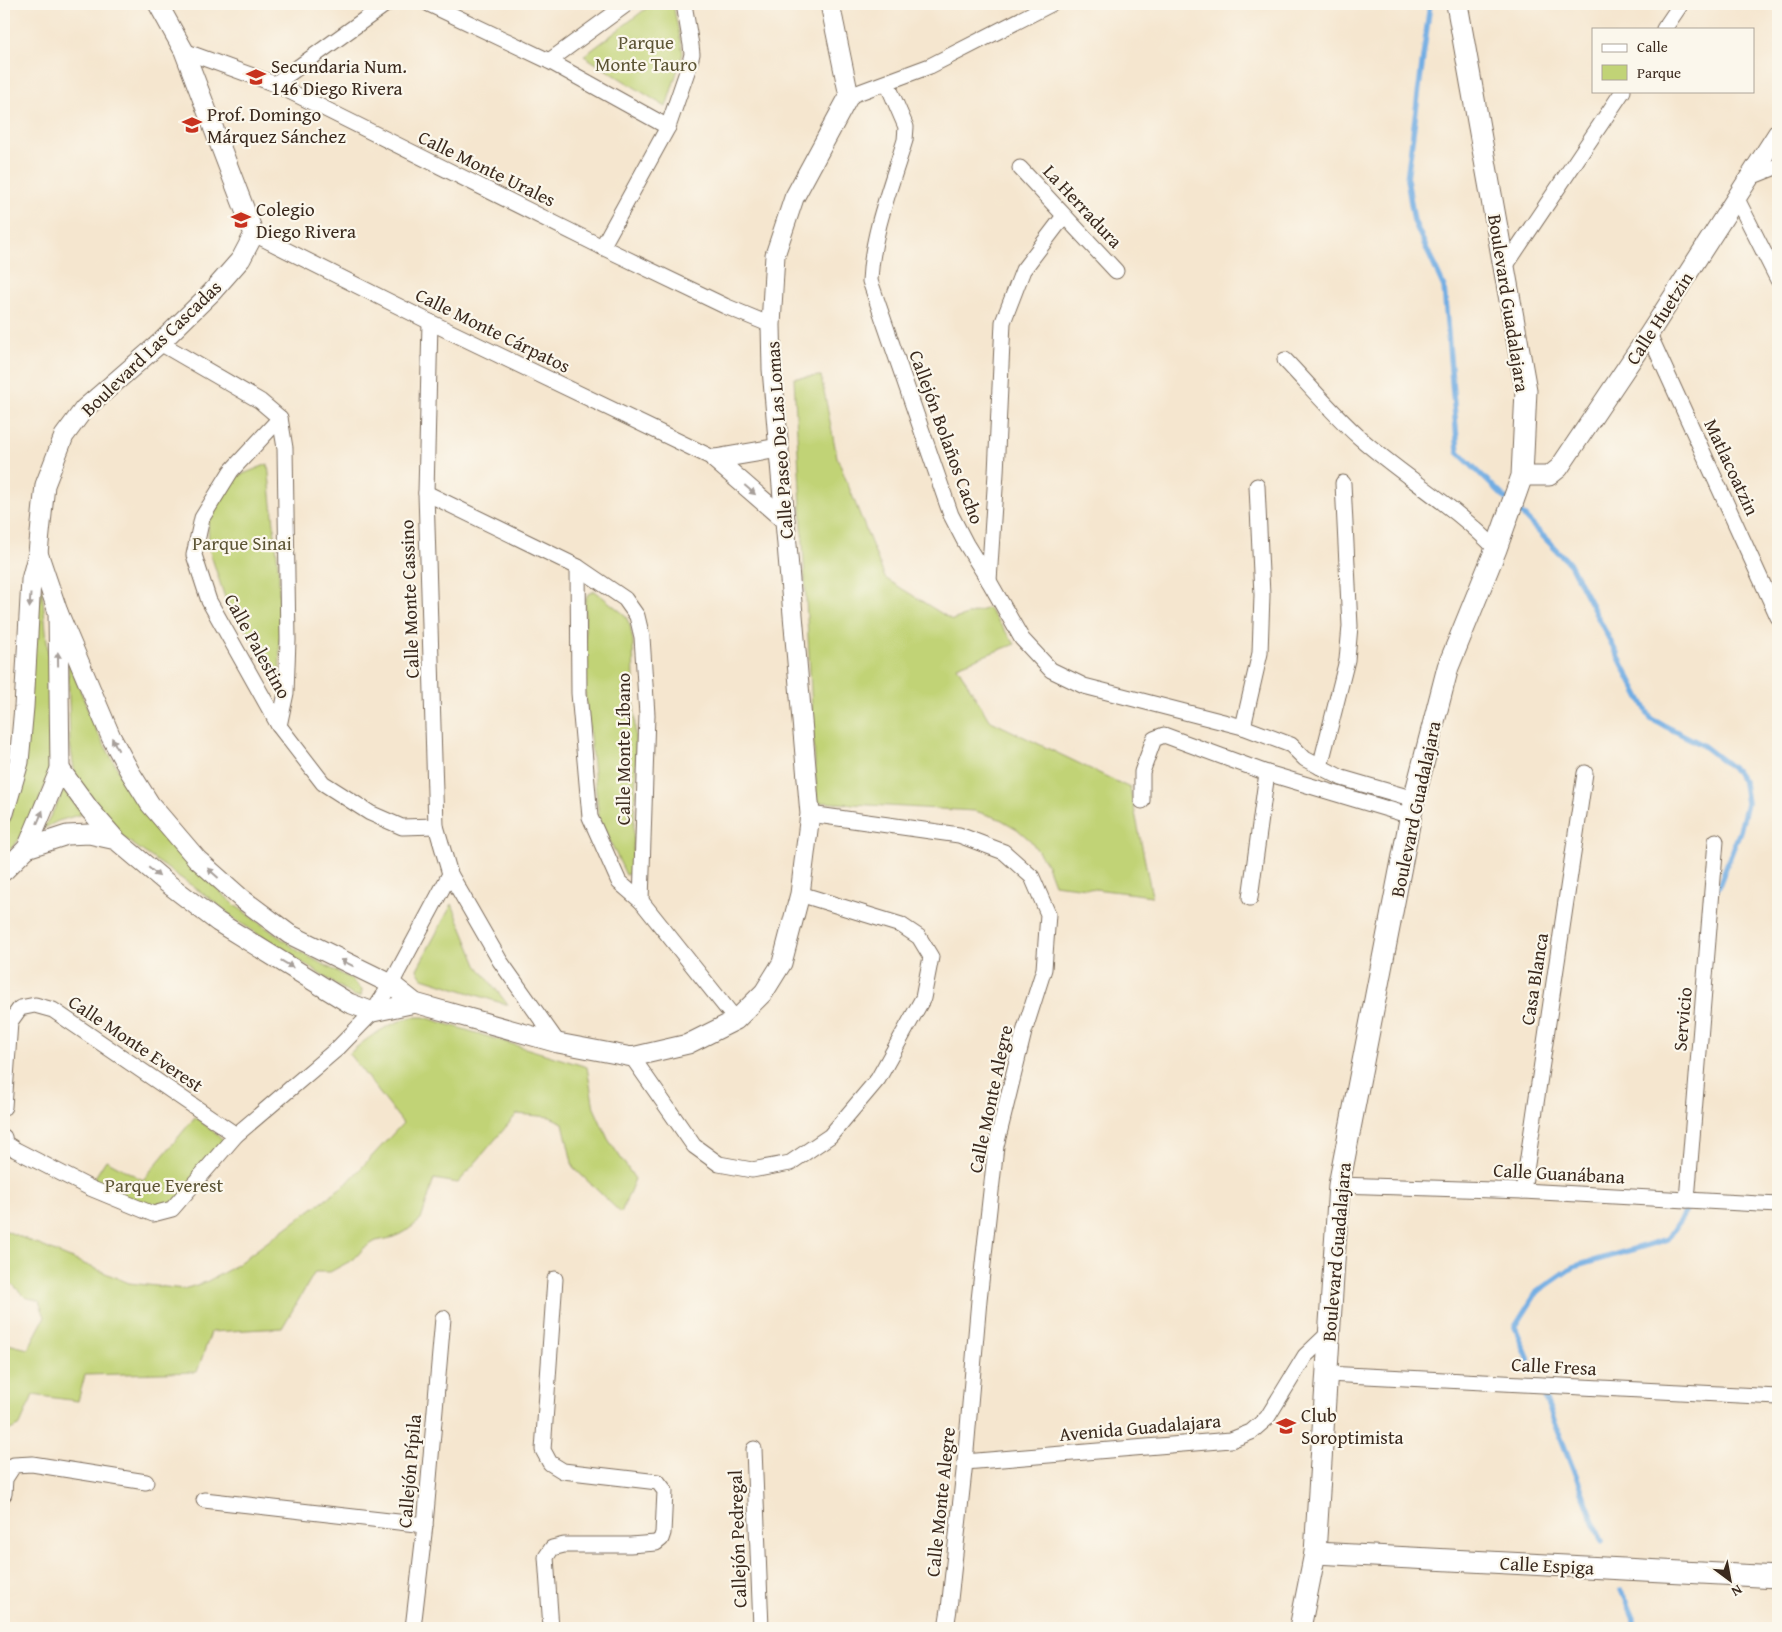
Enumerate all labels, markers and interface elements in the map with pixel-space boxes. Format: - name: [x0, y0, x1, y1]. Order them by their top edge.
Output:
- park label: Parque Monte Tauro: [595, 28, 697, 78]
- legend: [1592, 28, 1754, 92]
- text: Calle: [1637, 36, 1668, 57]
- place label: Secundaria Num. 146 Diego Rivera: [271, 52, 407, 102]
- text: Parque: [1637, 62, 1681, 83]
- school or university icon: Secundaria Num. 146 Diego Rivera: [245, 66, 267, 88]
- place label: Prof. Domingo Márquez Sánchez: [207, 100, 346, 150]
- school or university icon: Prof. Domingo Márquez Sánchez: [181, 114, 203, 136]
- street label: Calle Monte Urales: [414, 123, 560, 213]
- street label: La Herradura: [1037, 158, 1129, 254]
- place label: Colegio Diego Rivera: [256, 195, 356, 245]
- school or university icon: Colegio Diego Rivera: [230, 209, 252, 231]
- street label: Boulevard Guadalajara: [1481, 212, 1537, 394]
- street label: Calle Huetzin: [1618, 266, 1700, 370]
- street label: Boulevard Las Cascadas: [74, 273, 228, 423]
- street label: Calle Monte Cárpatos: [411, 280, 575, 380]
- street label: Calle Paseo De Las Lomas: [758, 340, 800, 540]
- street label: Callejón Bolaños Cacho: [903, 346, 991, 528]
- street label: Matlacoatzin: [1697, 414, 1767, 520]
- one-way arrow: [744, 484, 756, 496]
- street label: Calle Monte Cassino: [392, 519, 426, 679]
- park label: Parque Sinai: [192, 529, 292, 557]
- street label: Calle Palestino: [218, 588, 298, 704]
- one-way arrow: [25, 593, 33, 609]
- one-way arrow: [54, 650, 62, 666]
- street label: Calle Monte Líbano: [609, 673, 637, 825]
- street label: Boulevard Guadalajara: [1383, 718, 1447, 900]
- one-way arrow: [111, 737, 119, 752]
- one-way arrow: [37, 810, 45, 824]
- one-way arrow: [147, 866, 160, 877]
- one-way arrow: [207, 867, 219, 879]
- street label: Casa Blanca: [1513, 931, 1555, 1027]
- one-way arrow: [340, 959, 354, 967]
- one-way arrow: [280, 960, 293, 969]
- street label: Servicio: [1665, 986, 1699, 1052]
- street label: Calle Monte Everest: [63, 987, 209, 1099]
- street label: Calle Monte Alegre: [961, 1022, 1019, 1176]
- street label: Calle Guanábana: [1493, 1156, 1625, 1190]
- street label: Boulevard Guadalajara: [1314, 1161, 1358, 1343]
- park label: Parque Everest: [105, 1171, 223, 1199]
- street label: Calle Fresa: [1511, 1350, 1597, 1382]
- place label: Club Soroptimista: [1301, 1401, 1404, 1451]
- street label: Avenida Guadalajara: [1058, 1406, 1222, 1448]
- street label: Callejón Pípila: [390, 1413, 428, 1529]
- school or university icon: Club Soroptimista: [1275, 1415, 1297, 1437]
- street label: Calle Monte Alegre: [918, 1426, 962, 1578]
- street label: Callejón Pedregal: [721, 1470, 753, 1608]
- street label: Calle Espiga: [1499, 1549, 1595, 1581]
- north arrow: [1704, 1554, 1754, 1604]
- text: N: [1727, 1580, 1746, 1602]

